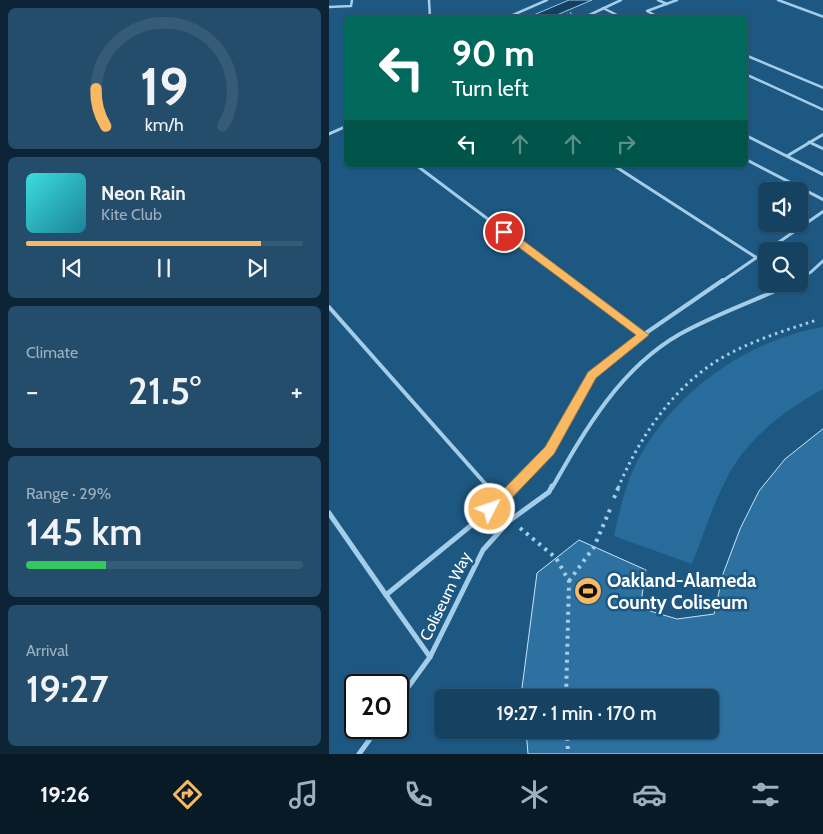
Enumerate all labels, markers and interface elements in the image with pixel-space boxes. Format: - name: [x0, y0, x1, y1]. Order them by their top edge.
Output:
- text: 90 m: [452, 32, 535, 75]
- icon: left: [369, 35, 434, 100]
- text: 19: [140, 55, 189, 118]
- text: Turn left: [452, 75, 529, 102]
- text: km/h: [145, 114, 184, 135]
- icon: left: [453, 130, 481, 158]
- icon: ahead: [506, 130, 534, 158]
- icon: ahead: [559, 130, 587, 158]
- icon: right: [612, 130, 640, 158]
- text: Neon Rain: [101, 182, 186, 205]
- map controls: [758, 182, 808, 292]
- button: sound: [758, 182, 808, 232]
- text: Kite Club: [101, 205, 162, 224]
- pin: [483, 211, 525, 253]
- icon: arrive: [490, 218, 518, 246]
- button: search: [758, 242, 808, 292]
- icon: previous: [58, 254, 86, 282]
- icon: pause: [150, 254, 178, 282]
- icon: next: [243, 254, 271, 282]
- text: Climate: [26, 343, 78, 362]
- text: 21.5°: [128, 367, 201, 414]
- text: −: [26, 374, 38, 408]
- text: +: [291, 374, 303, 408]
- position arrow: [463, 482, 515, 534]
- text: Range · 29%: [26, 484, 111, 503]
- text: 145 km: [26, 508, 143, 555]
- street label: Coliseum Way: [416, 549, 475, 644]
- place label: Oakland-Alameda County Coliseum: [607, 569, 757, 614]
- sports icon: Oakland-Alameda County Coliseum: [573, 576, 603, 606]
- text: Arrival: [26, 641, 69, 660]
- text: 19:27: [26, 665, 108, 712]
- speed limit sign: 20: [344, 674, 409, 739]
- text: 19:27 · 1 min · 170 m: [496, 702, 657, 725]
- icon: directions: [170, 777, 205, 812]
- icon: music: [286, 777, 321, 812]
- icon: phone: [401, 777, 436, 812]
- icon: climate: [517, 777, 552, 812]
- icon: car: [632, 777, 667, 812]
- icon: filters: [748, 777, 783, 812]
- text: 19:26: [40, 781, 90, 808]

